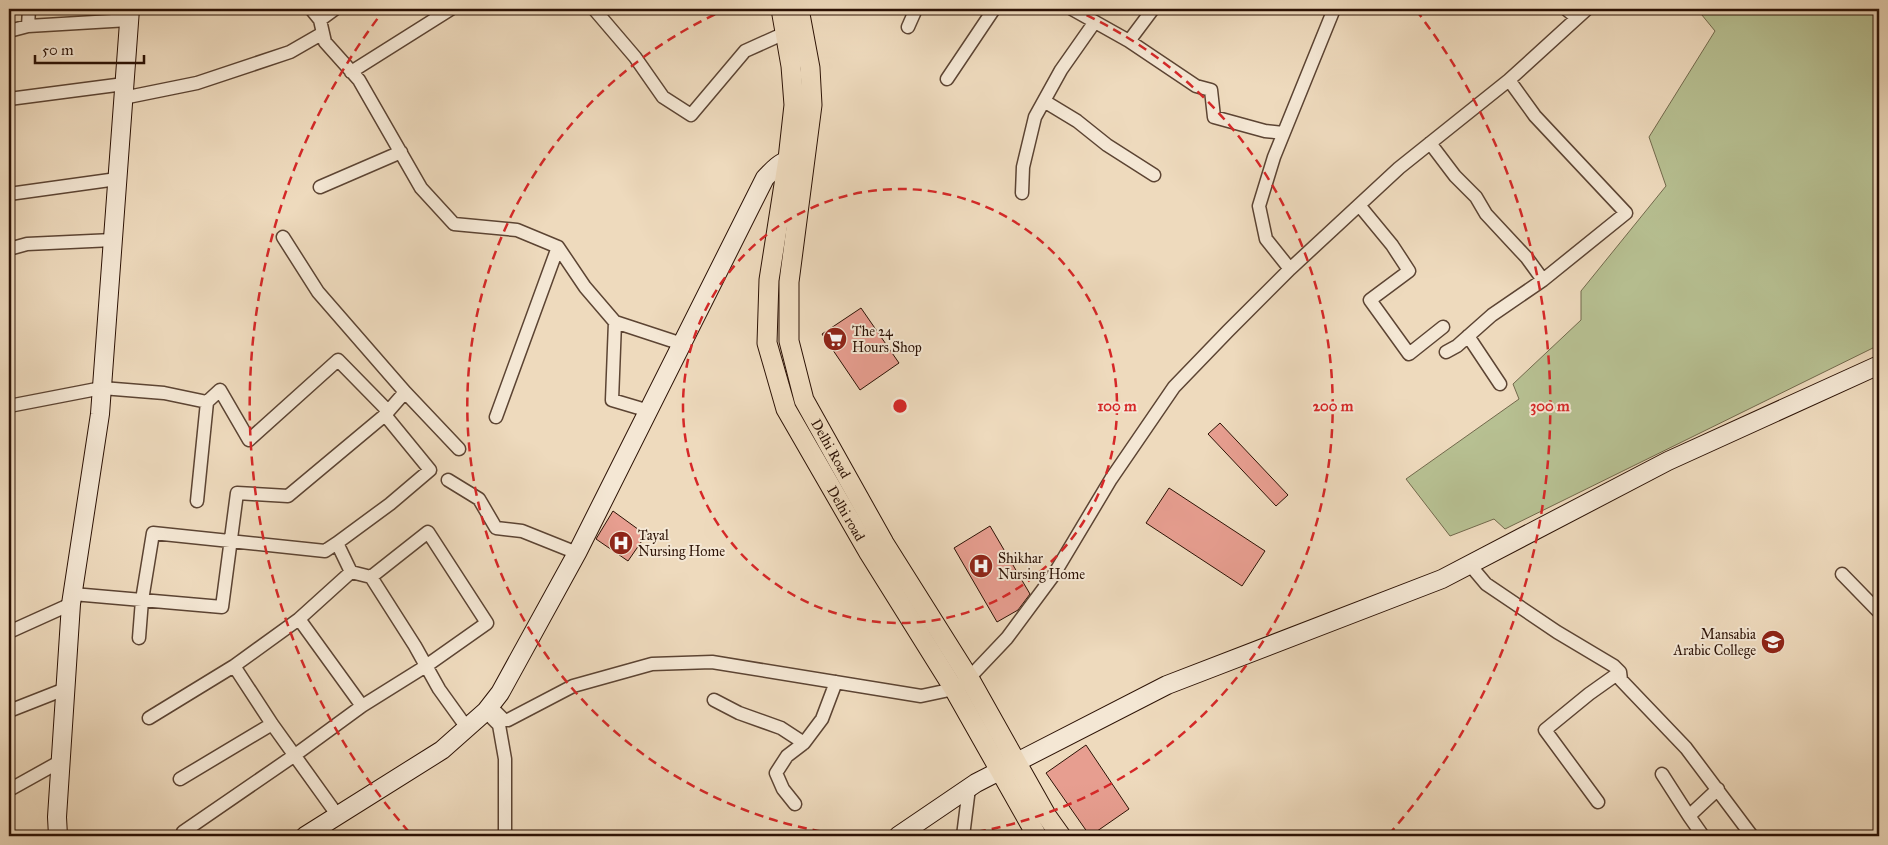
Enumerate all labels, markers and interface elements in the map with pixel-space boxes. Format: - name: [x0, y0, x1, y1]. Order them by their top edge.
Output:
- scale bar: [35, 32, 144, 64]
- text: 50 m: [42, 41, 74, 59]
- place label: The 24 Hours Shop: [852, 323, 922, 356]
- supermarket icon: The 24 Hours Shop: [822, 326, 848, 352]
- centre of rings: [891, 397, 909, 415]
- text: 100 m: [1097, 397, 1137, 415]
- text: 200 m: [1313, 397, 1354, 415]
- text: 300 m: [1530, 397, 1570, 416]
- street label: Delhi Road: [807, 416, 854, 481]
- street label: Delhi road: [823, 483, 868, 544]
- place label: Tayal Nursing Home: [638, 527, 725, 560]
- hospital icon: Tayal Nursing Home: [608, 530, 634, 556]
- place label: Shikhar Nursing Home: [998, 550, 1085, 583]
- hospital icon: Shikhar Nursing Home: [968, 553, 994, 579]
- place label: Mansabia Arabic College: [1673, 626, 1756, 659]
- school or university icon: Mansabia Arabic College: [1760, 629, 1786, 655]

